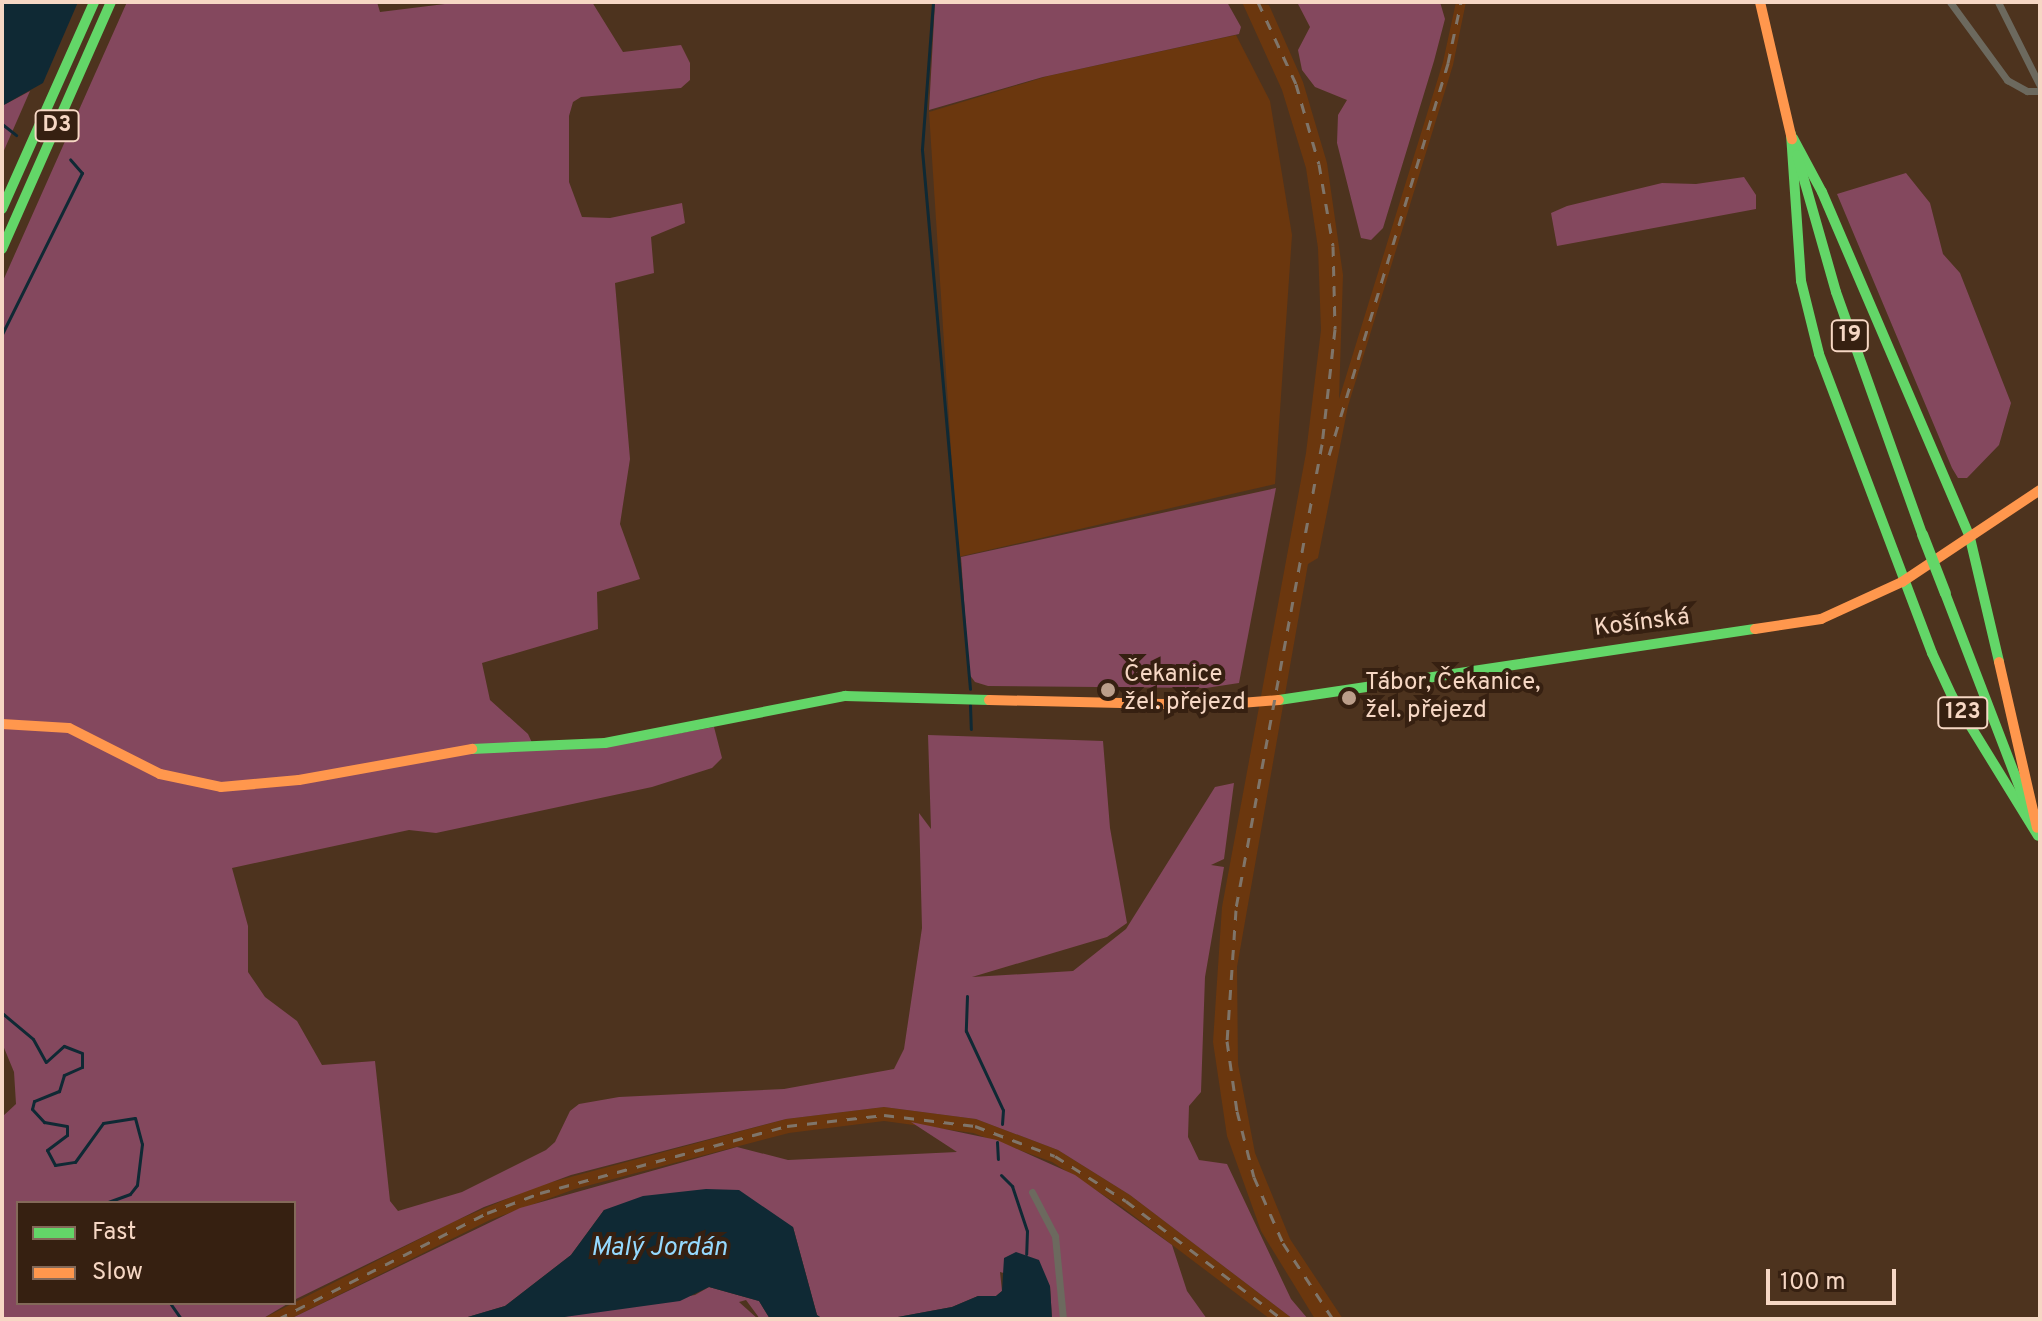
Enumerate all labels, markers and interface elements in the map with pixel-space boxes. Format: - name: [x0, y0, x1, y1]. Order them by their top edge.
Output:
- road number: D3: [33, 108, 81, 144]
- road number: 19: [1830, 318, 1870, 354]
- street label: Košínská: [1593, 604, 1691, 644]
- place label: Čekanice žel. přejezd: [1124, 662, 1246, 718]
- place label: Tábor, Čekanice, žel. přejezd: [1365, 670, 1541, 726]
- marker: Čekanice žel. přejezd: [1099, 681, 1117, 699]
- marker: Tábor, Čekanice, žel. přejezd: [1340, 689, 1358, 707]
- road number: 123: [1937, 695, 1989, 731]
- legend: [16, 1201, 296, 1305]
- text: Fast: [92, 1218, 136, 1248]
- water label: Malý Jordán: [591, 1233, 727, 1265]
- scale bar: [1770, 1253, 1900, 1303]
- text: Slow: [92, 1258, 143, 1288]
- text: 100 m: [1780, 1268, 1846, 1298]

